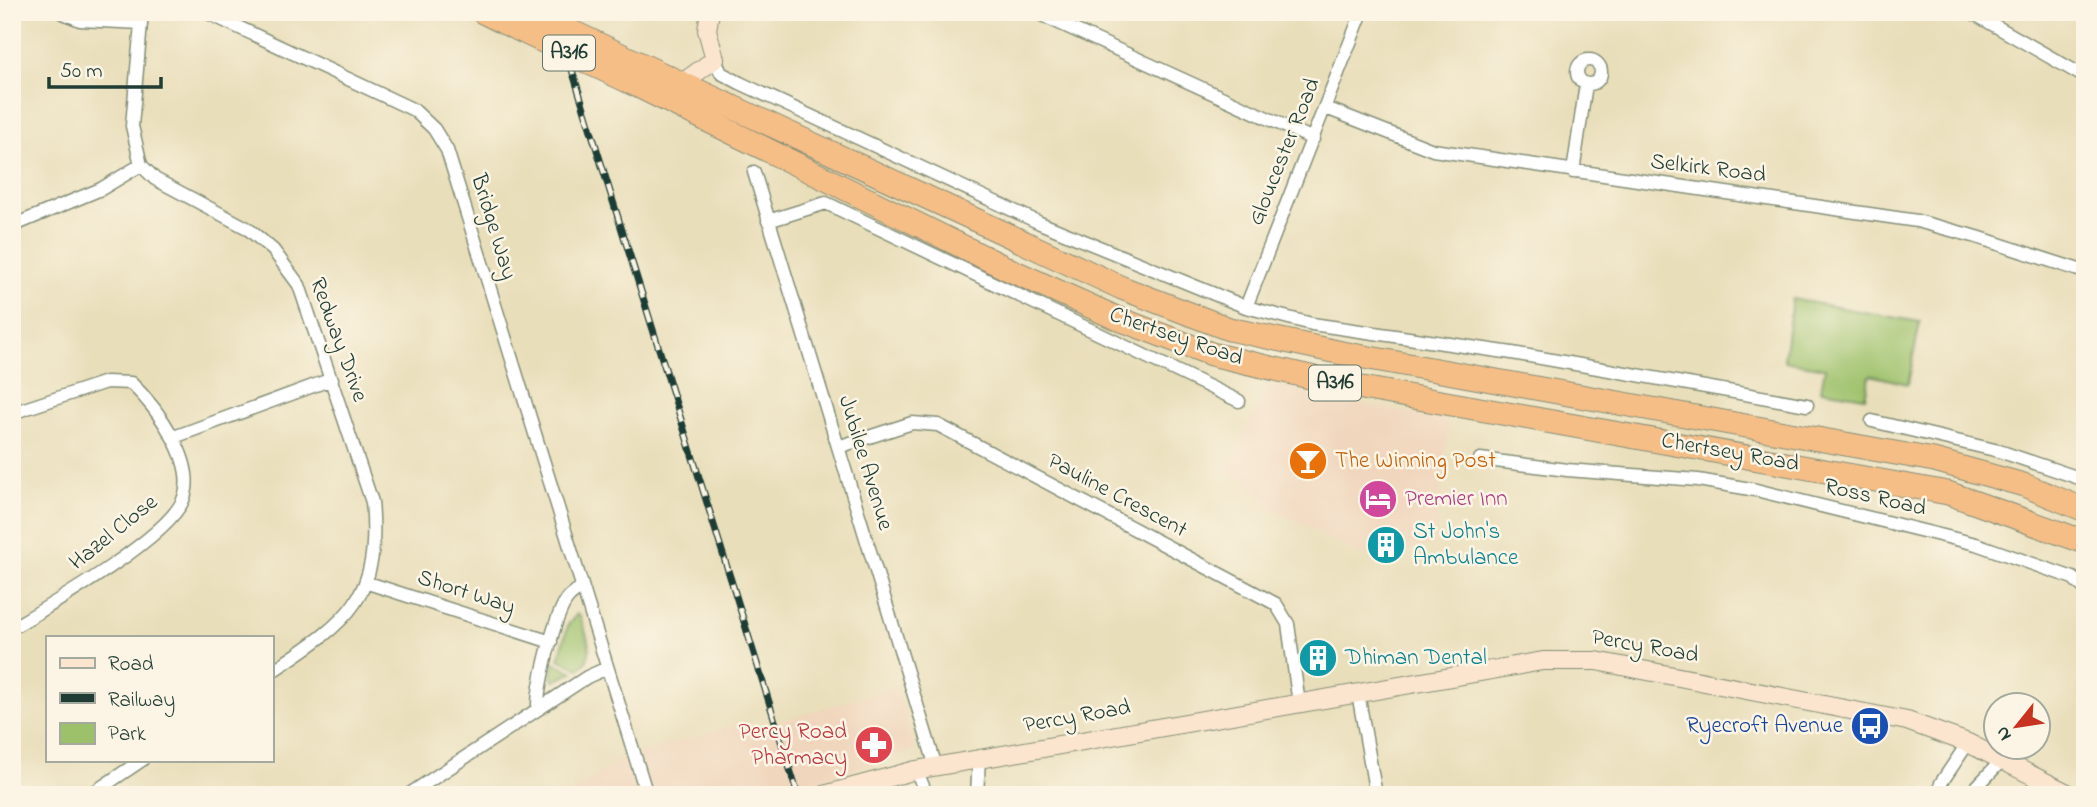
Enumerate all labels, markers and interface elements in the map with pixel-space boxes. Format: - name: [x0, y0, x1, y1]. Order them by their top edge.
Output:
- road number: A316: [543, 36, 595, 70]
- scale bar: [49, 46, 161, 90]
- text: 50 m: [60, 57, 103, 87]
- street label: Gloucester Road: [1240, 73, 1330, 231]
- street label: Selkirk Road: [1648, 146, 1768, 192]
- street label: Bridge Way: [459, 169, 525, 285]
- street label: Redway Drive: [298, 273, 376, 408]
- street label: Chertsey Road: [1104, 299, 1247, 377]
- road number: A316: [1309, 366, 1361, 400]
- street label: Jubilee Avenue: [829, 391, 901, 535]
- street label: Chertsey Road: [1658, 425, 1802, 483]
- bar icon: The Winning Post: [1287, 440, 1329, 482]
- street label: Pauline Crescent: [1041, 445, 1193, 547]
- place label: The Winning Post: [1335, 445, 1496, 479]
- street label: Ross Road: [1821, 470, 1929, 526]
- hotel icon: Premier Inn: [1357, 478, 1399, 520]
- place label: Premier Inn: [1405, 483, 1508, 516]
- street label: Hazel Close: [63, 486, 166, 579]
- place label: St John's Ambulance: [1413, 516, 1519, 575]
- building icon: St John's Ambulance: [1365, 524, 1407, 566]
- street label: Short Way: [412, 562, 519, 626]
- street label: Percy Road: [1589, 621, 1701, 675]
- legend: [46, 636, 273, 762]
- building icon: Dhiman Dental: [1297, 637, 1339, 679]
- place label: Dhiman Dental: [1344, 642, 1487, 675]
- text: Road: [108, 650, 154, 680]
- text: Railway: [108, 686, 175, 718]
- street label: Percy Road: [1021, 691, 1134, 745]
- north arrow: [1982, 692, 2052, 762]
- bus stop icon: Ryecroft Avenue: [1849, 705, 1891, 747]
- place label: Ryecroft Avenue: [1686, 710, 1844, 745]
- place label: Percy Road Pharmacy: [739, 716, 847, 777]
- text: Park: [108, 720, 147, 750]
- text: N: [1989, 721, 2019, 746]
- pharmacy icon: Percy Road Pharmacy: [853, 724, 895, 766]

